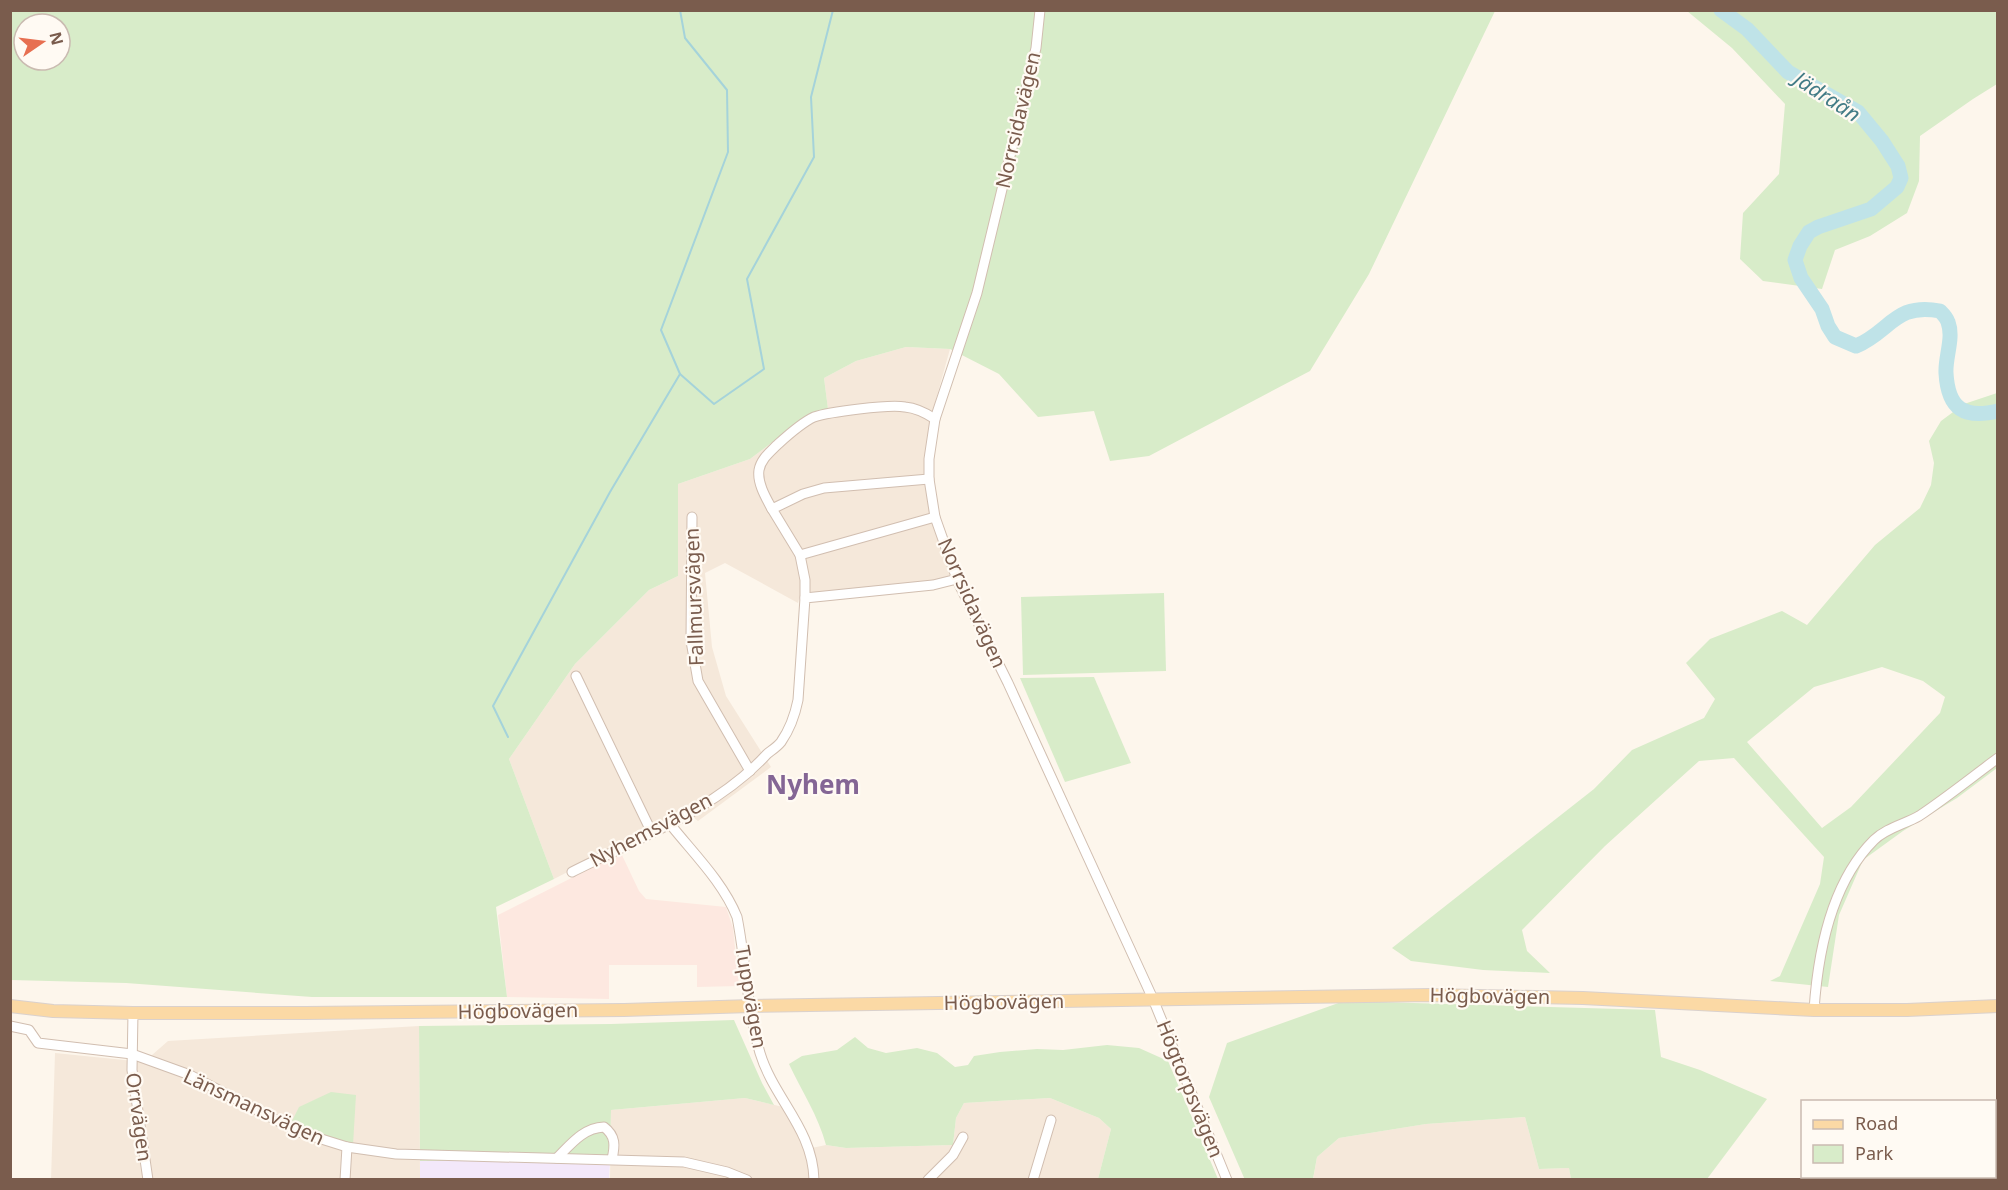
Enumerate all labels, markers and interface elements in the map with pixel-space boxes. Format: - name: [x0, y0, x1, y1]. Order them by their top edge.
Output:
- north arrow: [12, 12, 72, 72]
- text: N: [44, 29, 69, 47]
- street label: Norrsidavägen: [989, 49, 1046, 191]
- water label: Jädraån: [1786, 62, 1866, 128]
- street label: Fallmursvägen: [678, 528, 709, 667]
- street label: Norrsidavägen: [932, 534, 1013, 672]
- district label: Nyhem: [766, 766, 860, 802]
- street label: Nyhemsvägen: [585, 786, 717, 873]
- street label: Tuppvägen: [729, 943, 774, 1050]
- street label: Högbovägen: [1430, 981, 1551, 1010]
- street label: Högbovägen: [943, 987, 1064, 1016]
- street label: Högbovägen: [457, 996, 578, 1025]
- street label: Högtorpsvägen: [1151, 1016, 1230, 1162]
- street label: Länsmansvägen: [179, 1062, 329, 1151]
- street label: Orrvägen: [120, 1071, 159, 1163]
- legend: [1801, 1100, 1996, 1178]
- text: Road: [1855, 1111, 1898, 1135]
- text: Park: [1855, 1141, 1893, 1165]

